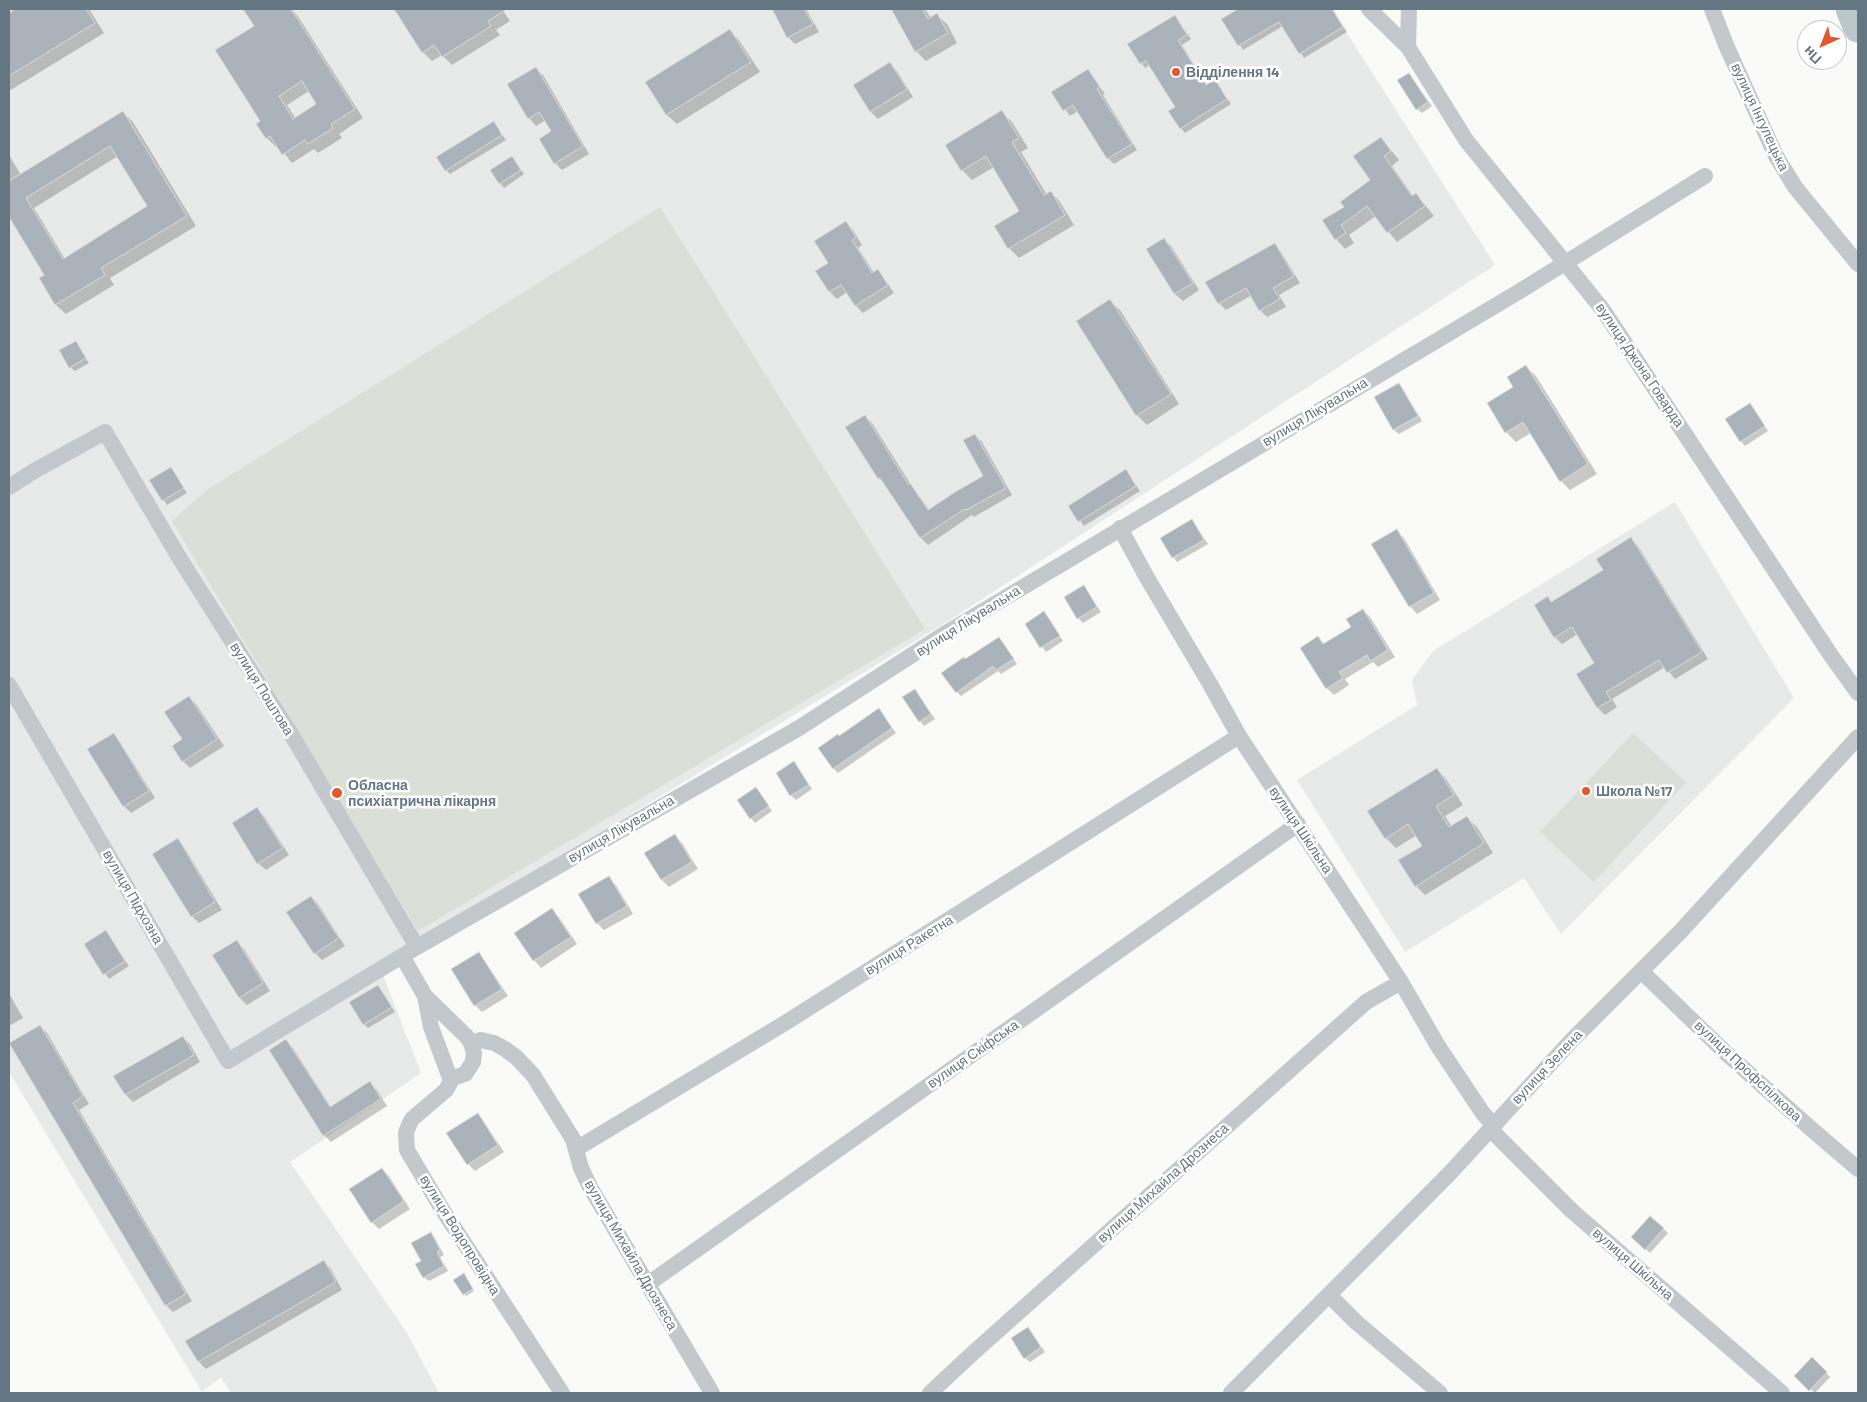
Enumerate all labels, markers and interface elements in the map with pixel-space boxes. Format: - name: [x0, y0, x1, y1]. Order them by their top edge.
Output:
- north arrow: [1797, 20, 1847, 70]
- text: Пн: [1799, 43, 1824, 68]
- street label: вулиця Інгулецька: [1728, 60, 1792, 174]
- place label: Відділення 14: [1186, 64, 1279, 80]
- marker: Відділення 14: [1170, 66, 1182, 78]
- street label: вулиця Джона Говарда: [1592, 300, 1688, 430]
- street label: вулиця Лікувальна: [1259, 374, 1371, 450]
- street label: вулиця Лікувальна: [913, 582, 1023, 660]
- street label: вулиця Поштова: [227, 639, 297, 739]
- place label: Обласна психіатрична лікарня: [348, 777, 496, 810]
- street label: вулиця Шкільна: [1266, 783, 1336, 877]
- place label: Школа №17: [1596, 783, 1672, 799]
- marker: Школа №17: [1580, 785, 1592, 797]
- marker: Обласна психіатрична лікарня: [330, 786, 344, 800]
- street label: вулиця Лікувальна: [565, 792, 677, 866]
- street label: вулиця Підхозна: [99, 847, 167, 947]
- street label: вулиця Ракетна: [862, 911, 956, 979]
- street label: вулиця Скіфська: [924, 1016, 1022, 1092]
- street label: вулиця Профспілкова: [1691, 1017, 1805, 1125]
- street label: вулиця Зелена: [1508, 1026, 1586, 1108]
- street label: вулиця Михайла Дрознеса: [1094, 1120, 1232, 1246]
- street label: вулиця Водопровідна: [416, 1172, 504, 1298]
- street label: вулиця Михайла Дрознеса: [581, 1177, 681, 1333]
- street label: вулиця Шкільна: [1589, 1224, 1677, 1304]

